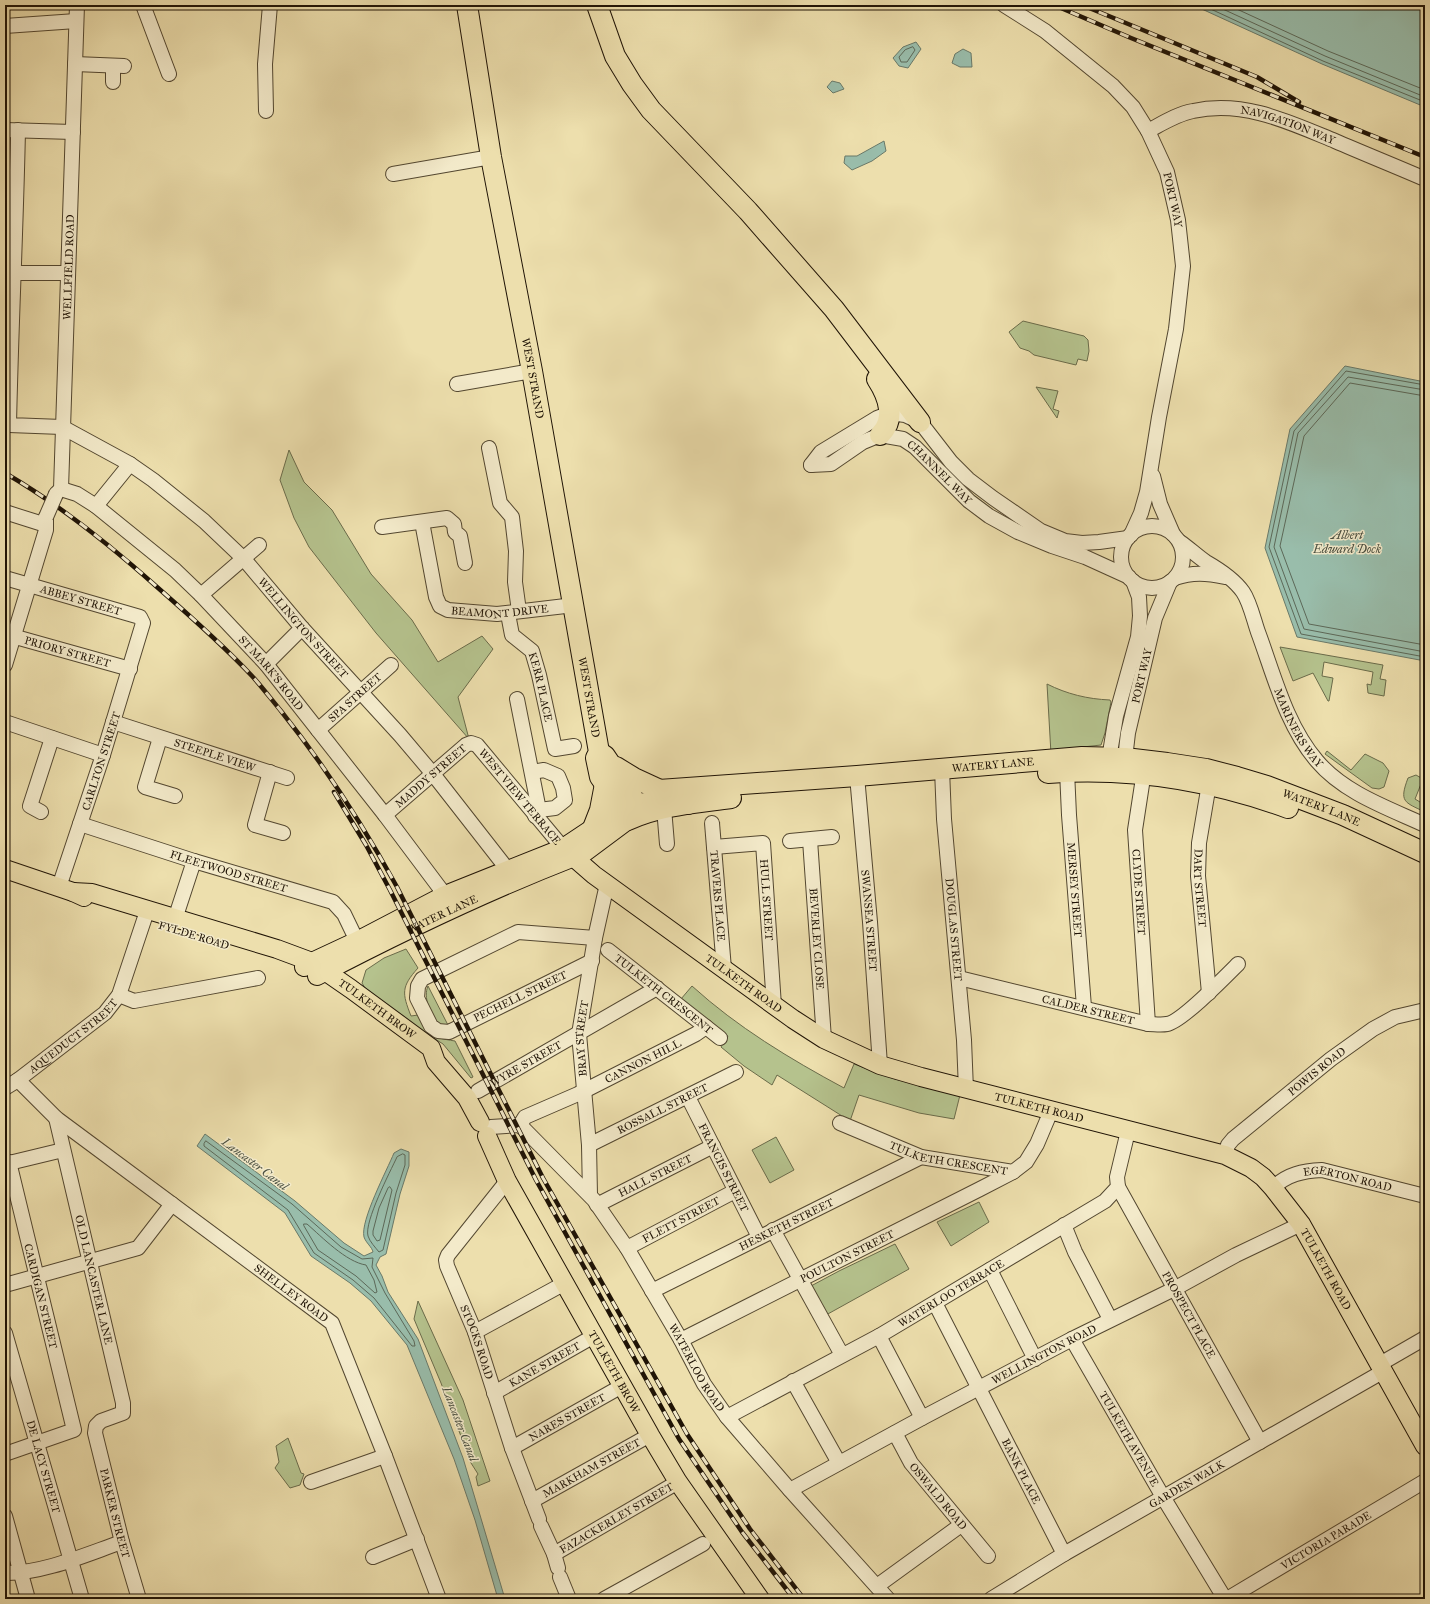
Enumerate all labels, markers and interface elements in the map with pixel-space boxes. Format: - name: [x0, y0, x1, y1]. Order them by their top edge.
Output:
- street label: NAVIGATION WAY: [1239, 103, 1338, 148]
- street label: PORT WAY: [1160, 171, 1185, 229]
- street label: WELLFIELD ROAD: [61, 214, 77, 320]
- street label: WEST STRAND: [519, 337, 546, 420]
- street label: CHANNEL WAY: [905, 438, 975, 508]
- water label: Albert Edward Dock: [1312, 528, 1382, 556]
- street label: WELLINGTON STREET: [256, 575, 351, 681]
- street label: ABBEY STREET: [38, 582, 123, 618]
- street label: BEAMONT DRIVE: [450, 602, 549, 621]
- street label: ST MARK'S ROAD: [236, 633, 306, 713]
- street label: PRIORY STREET: [23, 634, 112, 670]
- street label: PORT WAY: [1129, 646, 1155, 705]
- street label: KERR PLACE: [526, 651, 555, 723]
- street label: WEST STRAND: [575, 656, 602, 739]
- street label: SPA STREET: [326, 670, 385, 725]
- street label: MARINERS WAY: [1271, 686, 1326, 771]
- street label: CARLTON STREET: [79, 710, 124, 812]
- street label: STEEPLE VIEW: [172, 736, 258, 775]
- street label: MADDY STREET: [392, 741, 469, 811]
- street label: WEST VIEW TERRACE: [476, 746, 564, 848]
- street label: WATERY LANE: [951, 755, 1035, 775]
- street label: WATERY LANE: [1281, 787, 1362, 829]
- street label: MERSEY STREET: [1064, 842, 1085, 938]
- street label: FLEETWOOD STREET: [168, 848, 289, 895]
- street label: CLYDE STREET: [1129, 849, 1148, 936]
- street label: DART STREET: [1191, 849, 1209, 928]
- street label: TRAVERS PLACE: [707, 850, 728, 942]
- street label: HULL STREET: [757, 858, 776, 941]
- street label: SWANSEA STREET: [858, 869, 879, 972]
- street label: DOUGLAS STREET: [942, 878, 965, 982]
- street label: BEVERLEY CLOSE: [806, 888, 827, 990]
- street label: WATER LANE: [405, 892, 480, 936]
- street label: FYLDE ROAD: [157, 919, 231, 952]
- street label: TULKETH CRESCENT: [612, 952, 716, 1037]
- street label: TULKETH ROAD: [703, 952, 785, 1016]
- street label: PECHELL STREET: [471, 968, 570, 1025]
- street label: TULKETH BROW: [336, 976, 419, 1042]
- street label: CALDER STREET: [1041, 992, 1136, 1028]
- street label: AQUEDUCT STREET: [26, 996, 121, 1077]
- street label: BRAY STREET: [573, 999, 592, 1077]
- street label: CANNON HILL: [603, 1037, 683, 1086]
- street label: WYRE STREET: [488, 1038, 565, 1090]
- street label: POWIS ROAD: [1285, 1044, 1349, 1098]
- street label: ROSSALL STREET: [615, 1081, 711, 1137]
- street label: TULKETH ROAD: [993, 1090, 1085, 1126]
- street label: FRANCIS STREET: [695, 1121, 751, 1214]
- water label: Lancaster Canal: [218, 1134, 292, 1194]
- street label: TULKETH CRESCENT: [887, 1139, 1009, 1178]
- street label: HALL STREET: [616, 1152, 694, 1200]
- street label: EGERTON ROAD: [1302, 1163, 1393, 1194]
- street label: FLETT STREET: [640, 1194, 723, 1246]
- street label: HESKETH STREET: [737, 1195, 836, 1254]
- street label: OLD LANCASTER LANE: [72, 1214, 115, 1346]
- street label: TULKETH ROAD: [1298, 1226, 1354, 1313]
- street label: POULTON STREET: [798, 1227, 897, 1286]
- street label: CARDIGAN STREET: [21, 1242, 60, 1350]
- street label: WATERLOO TERRACE: [896, 1257, 1007, 1330]
- street label: SHELLEY ROAD: [251, 1261, 331, 1325]
- street label: PROSPECT PLACE: [1159, 1269, 1218, 1361]
- street label: STOCKS ROAD: [457, 1303, 496, 1381]
- street label: WATERLOO ROAD: [666, 1321, 727, 1414]
- street label: WELLINGTON ROAD: [990, 1322, 1099, 1387]
- street label: TULKETH BROW: [585, 1328, 643, 1416]
- street label: KANE STREET: [507, 1339, 583, 1390]
- water label: Lancaster Canal: [439, 1384, 481, 1465]
- street label: TULKETH AVENUE: [1096, 1389, 1161, 1489]
- street label: NARES STREET: [526, 1391, 608, 1444]
- street label: DE LACY STREET: [24, 1419, 63, 1515]
- street label: MARKHAM STREET: [540, 1436, 643, 1501]
- street label: BANK PLACE: [999, 1437, 1043, 1506]
- street label: GARDEN WALK: [1147, 1457, 1228, 1511]
- street label: OSWALD ROAD: [907, 1460, 970, 1533]
- street label: PARKER STREET: [97, 1467, 133, 1560]
- street label: FAZACKERLEY STREET: [557, 1480, 676, 1556]
- street label: VICTORIA PARADE: [1278, 1509, 1374, 1573]

